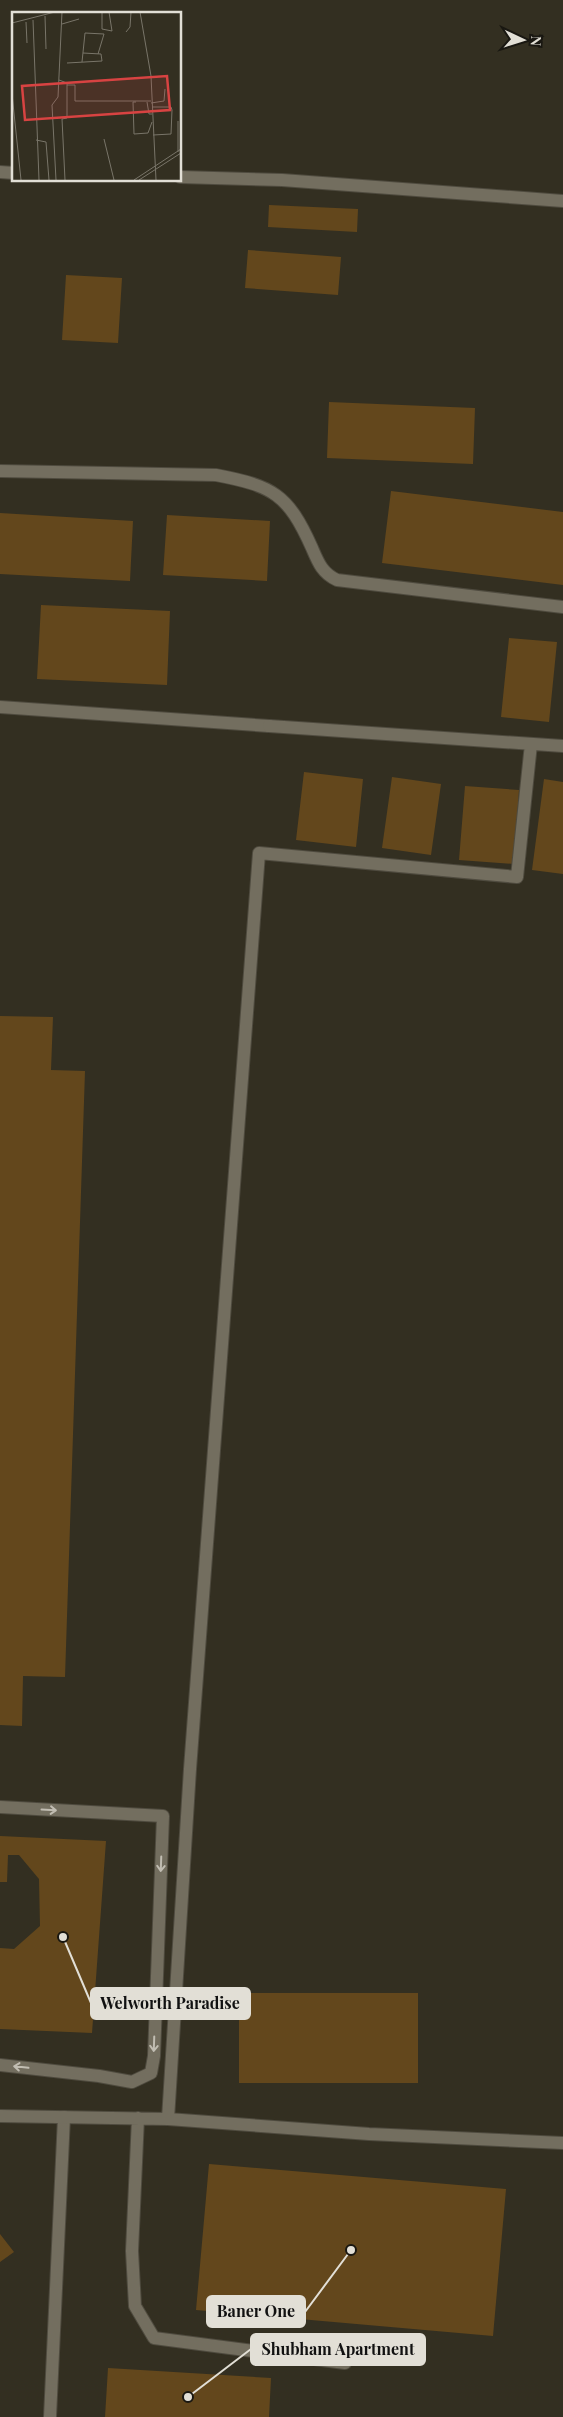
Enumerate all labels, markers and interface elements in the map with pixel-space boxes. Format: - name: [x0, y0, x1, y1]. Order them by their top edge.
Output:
- inset map: [12, 12, 181, 181]
- north arrow: [498, 15, 548, 65]
- text: N: [527, 35, 546, 47]
- one-way arrow: [40, 1805, 56, 1814]
- one-way arrow: [157, 1856, 166, 1872]
- callout: Welworth Paradise: [91, 1988, 250, 2019]
- text: Welworth Paradise: [99, 1992, 240, 2013]
- one-way arrow: [150, 2035, 159, 2051]
- one-way arrow: [13, 2062, 29, 2072]
- callout: Baner One: [207, 2296, 305, 2327]
- text: Baner One: [217, 2300, 295, 2321]
- callout: Shubham Apartment: [251, 2334, 425, 2365]
- text: Shubham Apartment: [261, 2338, 415, 2359]

